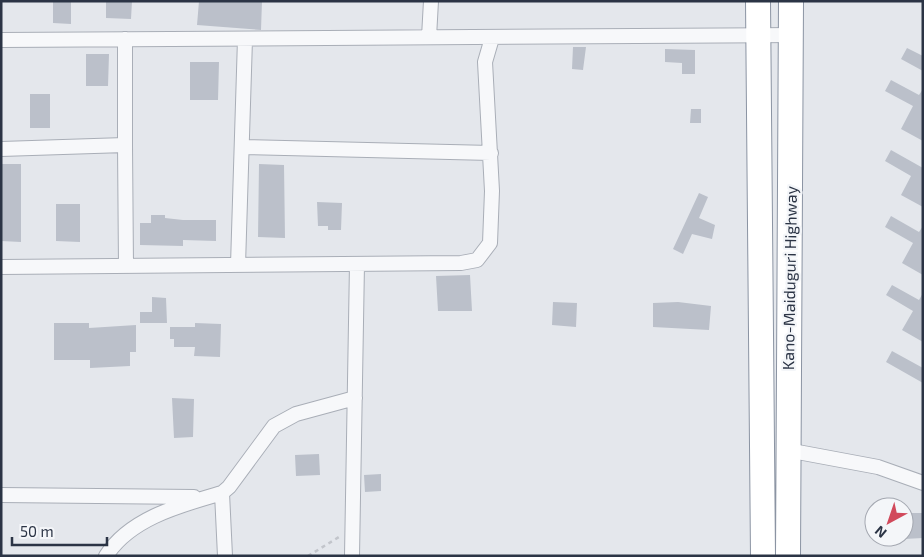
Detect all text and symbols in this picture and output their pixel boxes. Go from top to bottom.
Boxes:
street label: Kano-Maiduguri Highway [778,185,800,370]
north arrow [864,497,914,547]
scale bar [12,514,108,546]
text: 50 m [20,522,54,540]
text: N [871,523,890,542]

